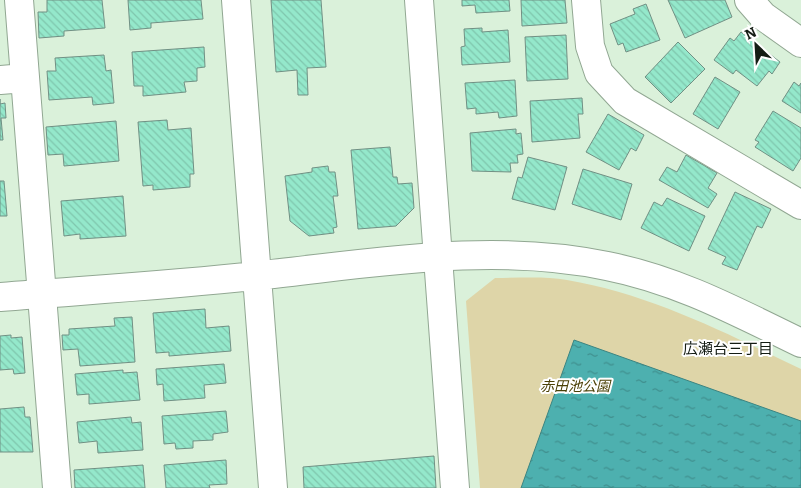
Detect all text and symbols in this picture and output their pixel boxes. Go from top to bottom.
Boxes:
north arrow [731,20,781,70]
text: N [742,24,759,44]
district label: 広瀬台三丁目 [683,340,773,358]
park label: 赤田池公園 [540,378,612,395]

